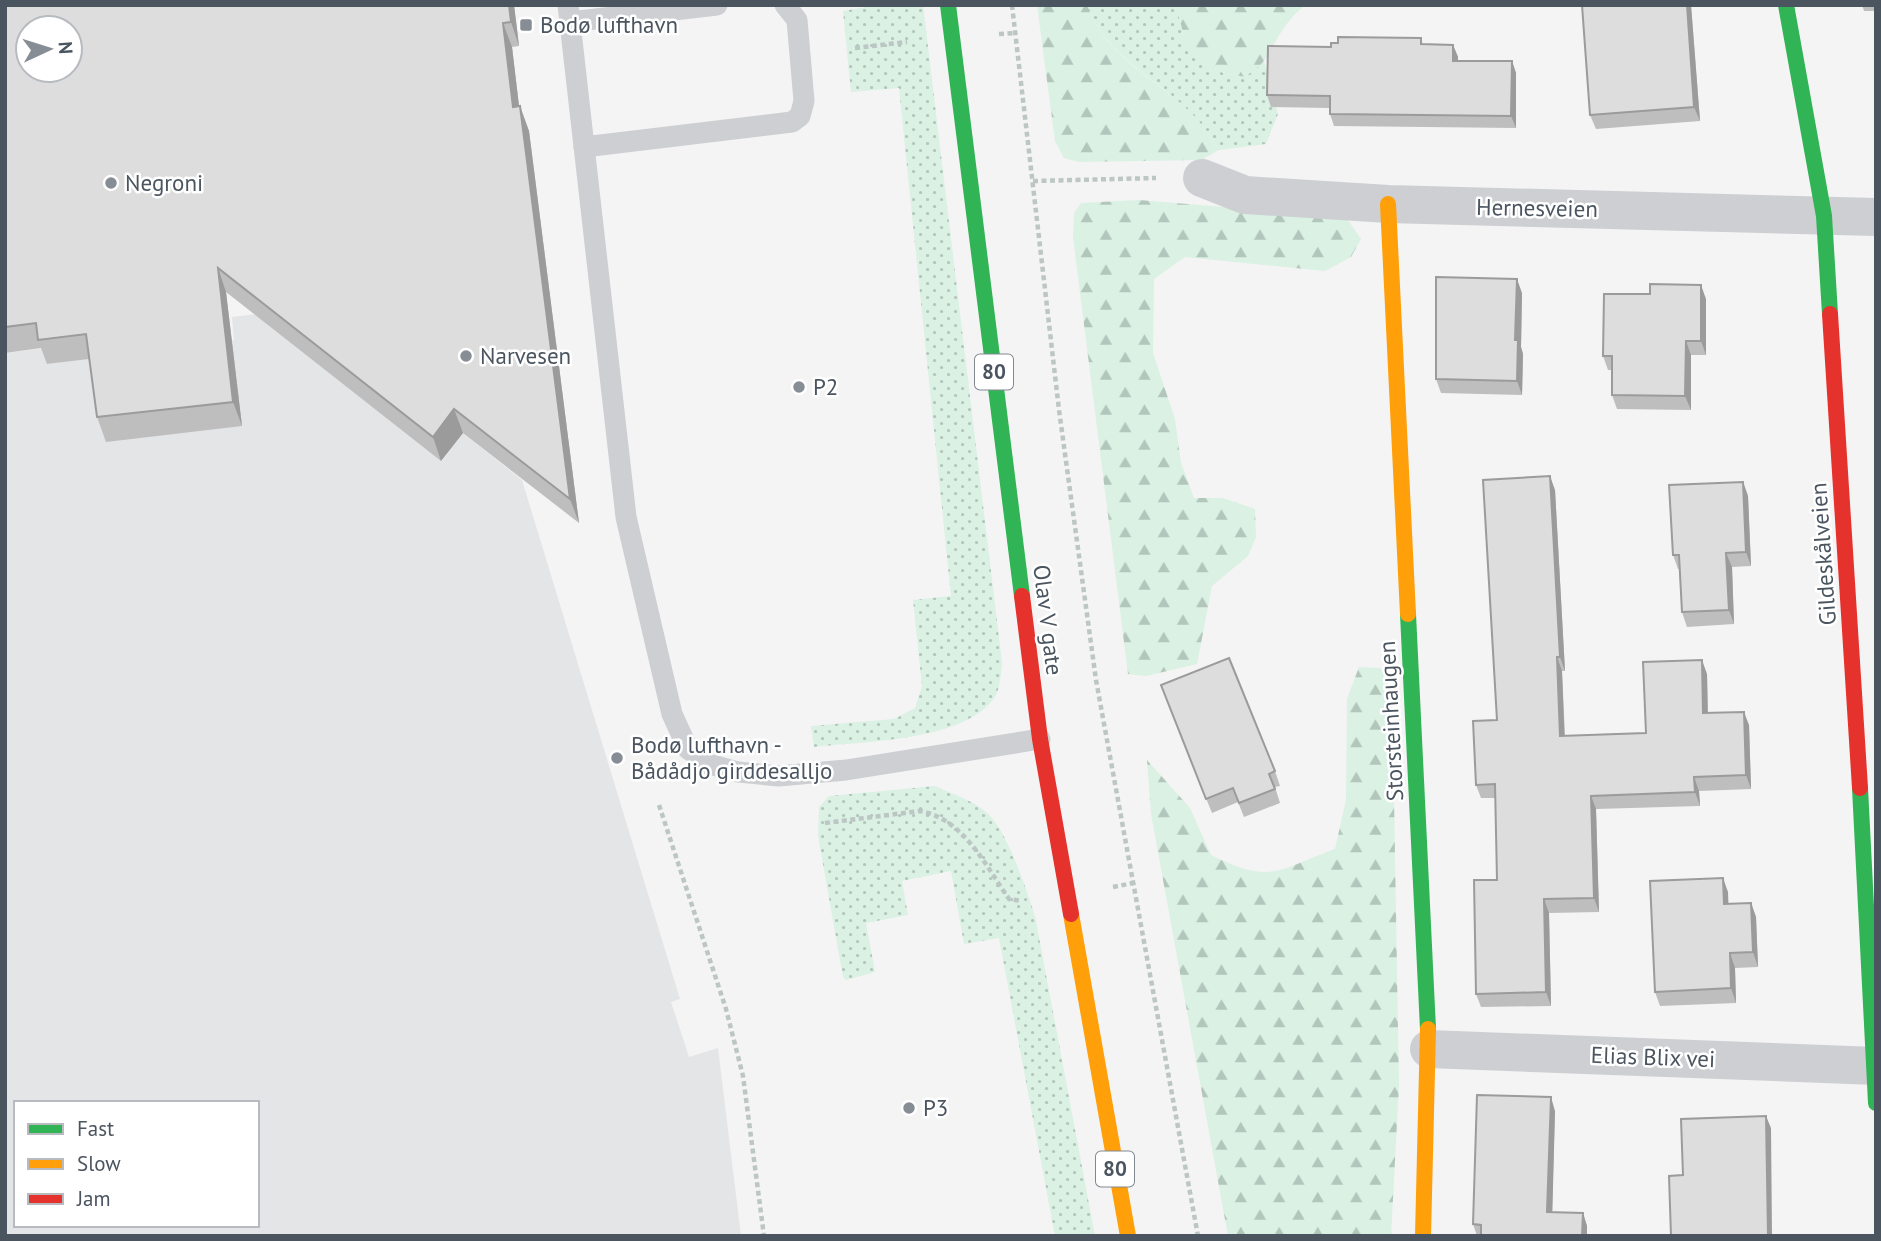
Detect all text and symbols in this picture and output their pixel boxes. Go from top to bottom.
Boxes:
place label: Bodø lufthavn [540,10,678,39]
north arrow [14,14,84,84]
marker: Bodø lufthavn [518,17,534,33]
text: N [54,41,78,55]
place label: Negroni [125,168,203,197]
marker: Negroni [103,175,119,191]
street label: Hernesveien [1476,192,1598,223]
place label: Narvesen [480,341,571,370]
marker: Narvesen [458,348,474,364]
road number: 80 [975,354,1013,390]
place label: P2 [813,372,838,401]
marker: P2 [791,379,807,395]
street label: Gildeskålveien [1803,482,1842,626]
street label: Olav V gate [1027,563,1070,677]
street label: Storsteinhaugen [1372,640,1409,802]
place label: Bodø lufthavn - Bådådjo girddesalljo [631,730,832,785]
marker: Bodø lufthavn - Bådådjo girddesalljo [609,750,625,766]
street label: Elias Blix vei [1590,1040,1716,1073]
place label: P3 [923,1093,948,1122]
marker: P3 [901,1100,917,1116]
legend [14,1101,259,1227]
text: Fast [77,1115,114,1142]
text: Slow [77,1150,121,1177]
road number: 80 [1096,1152,1134,1186]
text: Jam [76,1185,111,1212]

